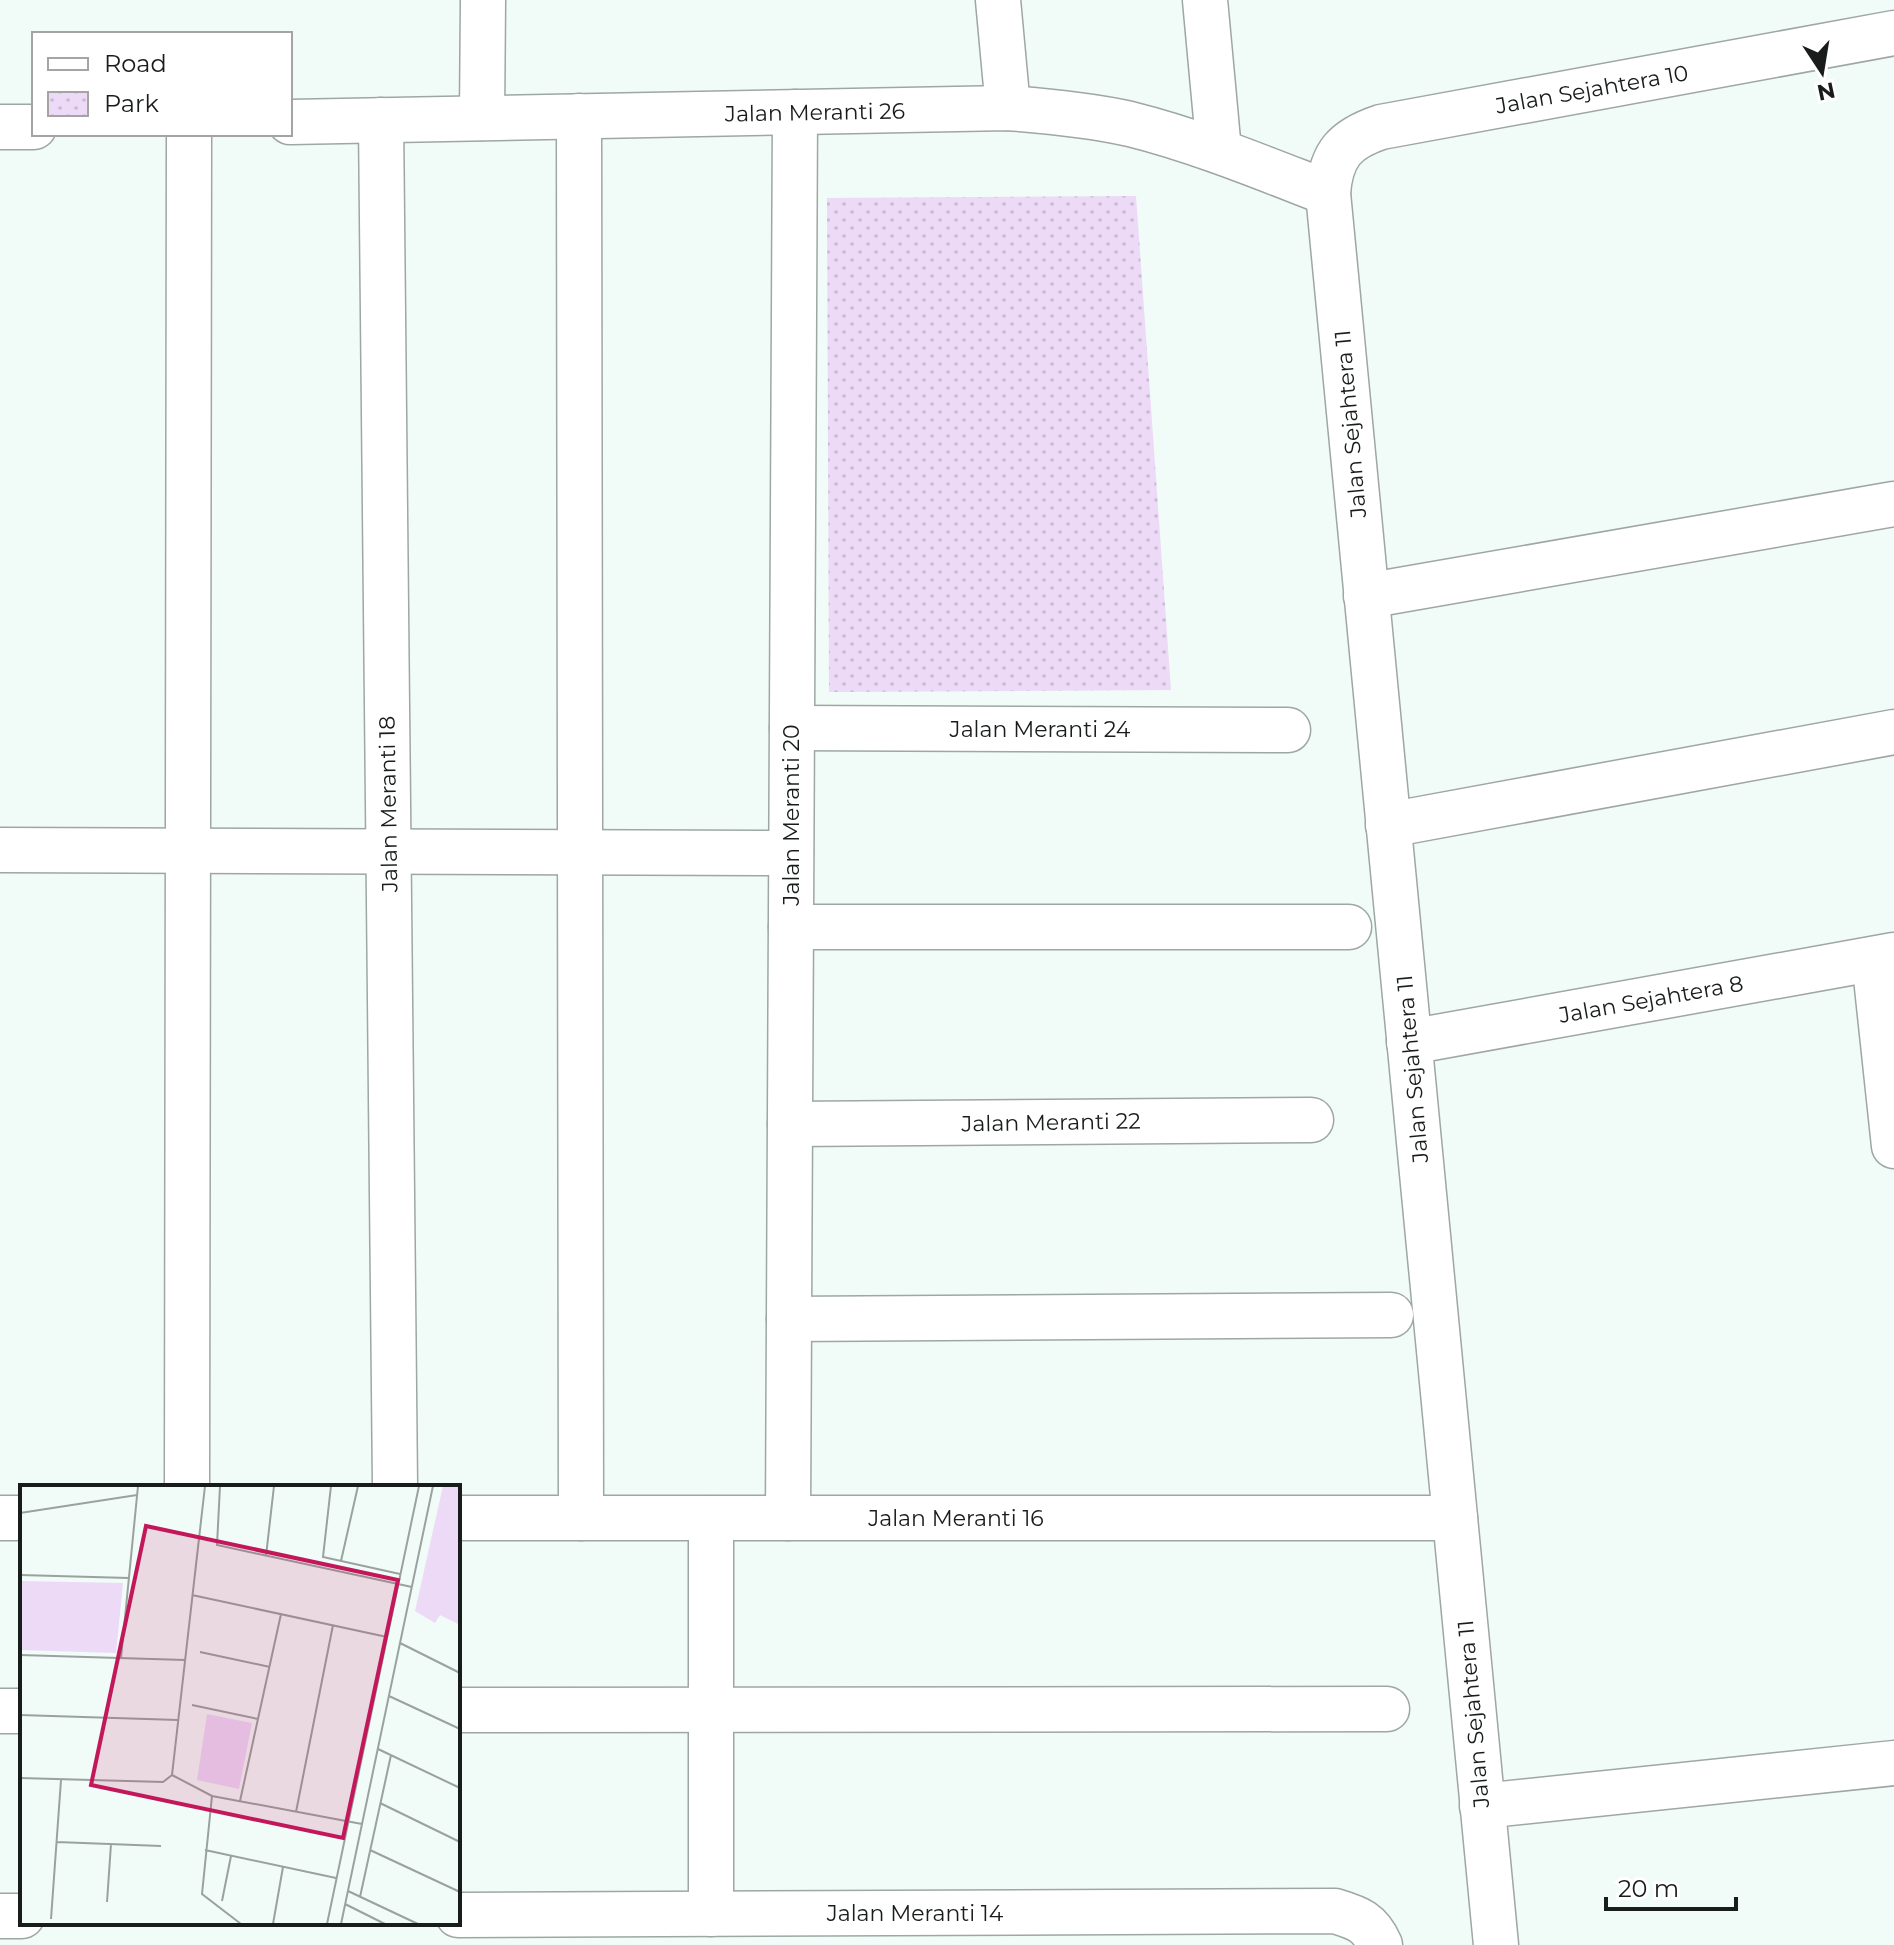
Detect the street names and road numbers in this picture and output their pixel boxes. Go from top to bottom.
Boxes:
street label: Jalan Sejahtera 10 [1493,59,1690,120]
street label: Jalan Meranti 26 [724,97,905,128]
street label: Jalan Sejahtera 11 [1329,329,1372,520]
street label: Jalan Meranti 18 [373,716,404,893]
street label: Jalan Meranti 24 [949,716,1131,743]
street label: Jalan Meranti 20 [778,724,805,907]
street label: Jalan Sejahtera 8 [1556,970,1745,1029]
street label: Jalan Sejahtera 11 [1391,974,1434,1165]
street label: Jalan Meranti 22 [960,1107,1141,1138]
street label: Jalan Meranti 16 [867,1505,1044,1532]
street label: Jalan Sejahtera 11 [1452,1619,1495,1810]
street label: Jalan Meranti 14 [826,1900,1004,1927]

